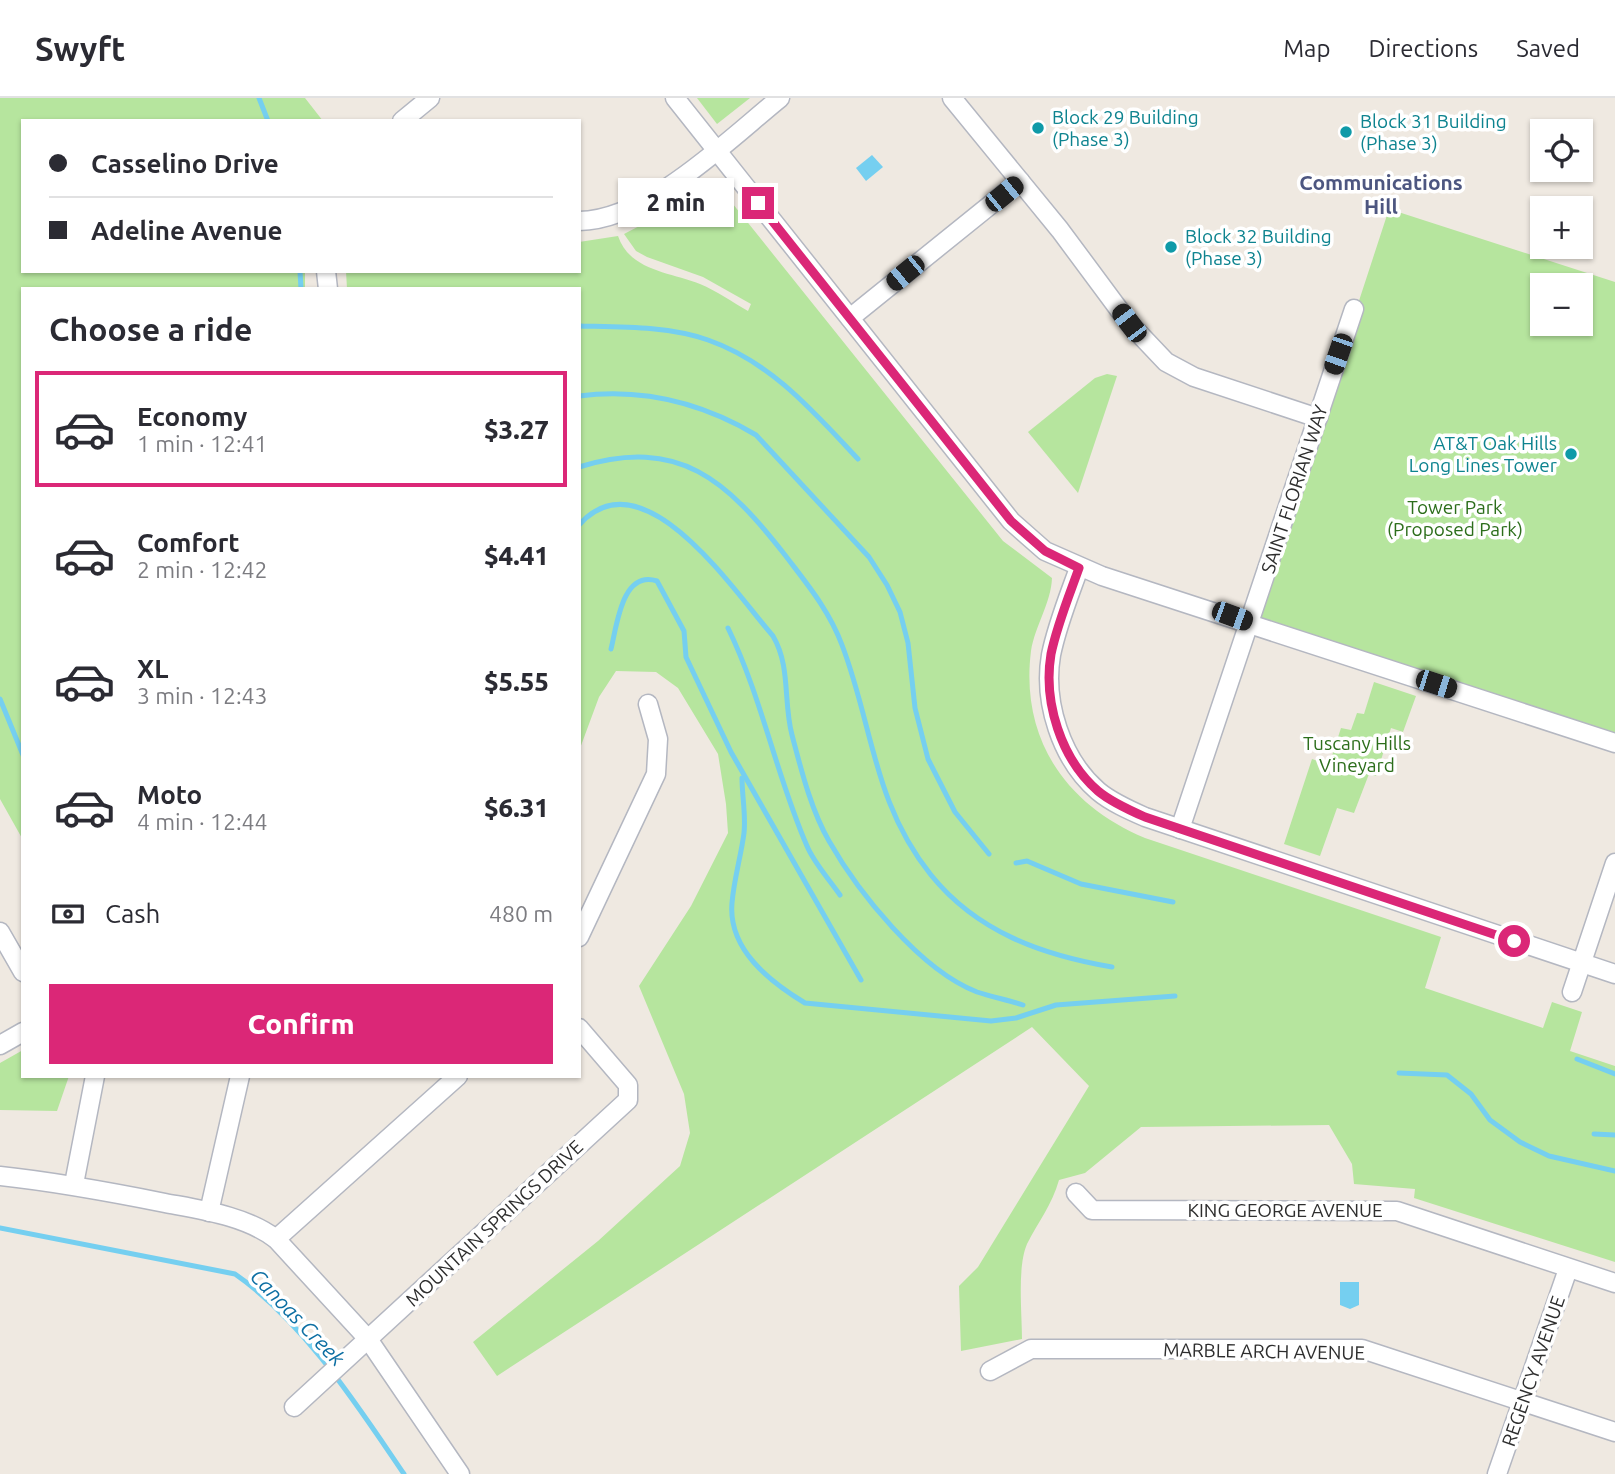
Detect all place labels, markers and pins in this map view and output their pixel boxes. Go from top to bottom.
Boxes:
place label: Block 29 Building (Phase 3) [1052,106,1199,150]
place label: Block 31 Building (Phase 3) [1360,110,1507,154]
marker: Block 29 Building (Phase 3) [1030,120,1046,136]
marker: Block 31 Building (Phase 3) [1338,124,1354,140]
place label: Block 32 Building (Phase 3) [1185,225,1332,269]
marker: Block 32 Building (Phase 3) [1163,239,1179,255]
place label: AT&T Oak Hills Long Lines Tower [1409,432,1557,476]
marker: AT&T Oak Hills Long Lines Tower [1563,446,1579,462]

